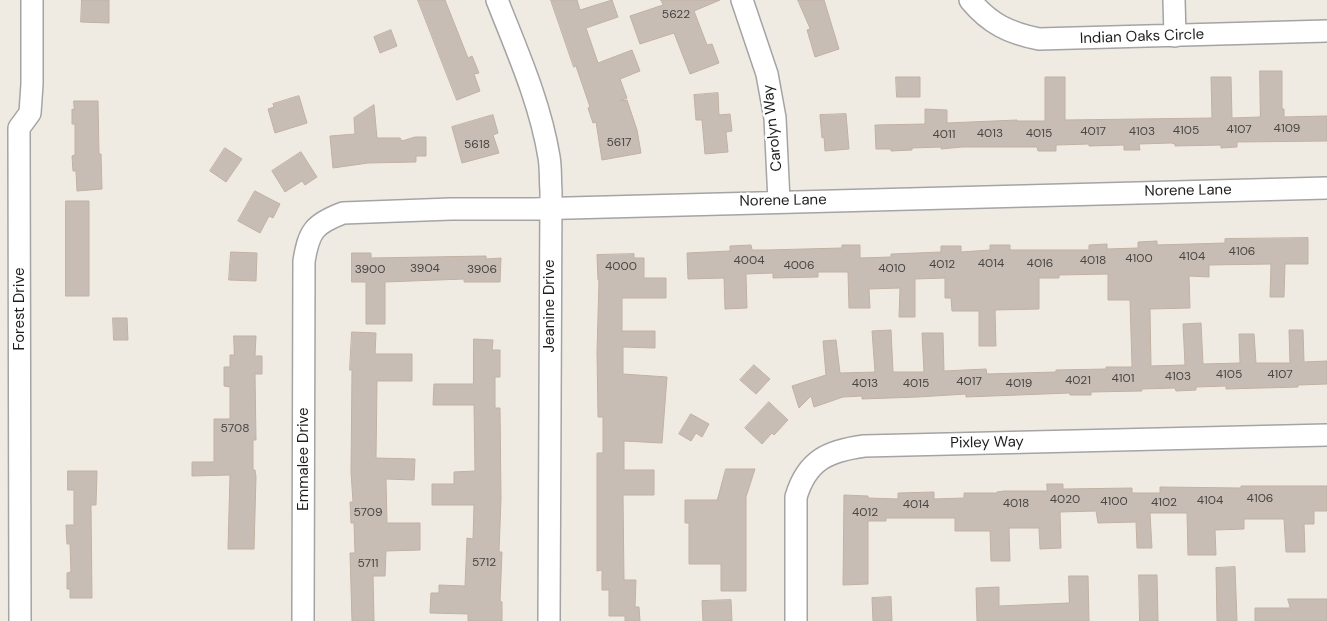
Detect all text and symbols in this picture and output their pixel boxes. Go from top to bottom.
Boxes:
house number: 5622 [662,8,690,22]
street label: Indian Oaks Circle [1080,26,1204,48]
street label: Carolyn Way [759,84,787,172]
house number: 4109 [1274,122,1300,136]
house number: 4107 [1226,123,1252,137]
house number: 4105 [1173,124,1199,138]
house number: 4017 [1080,125,1106,139]
house number: 4103 [1129,125,1155,139]
house number: 4013 [977,127,1003,141]
house number: 4015 [1026,127,1052,141]
house number: 4011 [933,128,955,142]
house number: 5617 [606,136,632,150]
house number: 5618 [464,138,490,152]
street label: Norene Lane [1144,181,1232,201]
street label: Norene Lane [739,191,827,211]
house number: 4106 [1229,245,1255,259]
house number: 4104 [1179,250,1205,264]
house number: 4100 [1125,252,1153,266]
house number: 4004 [734,254,764,268]
house number: 4018 [1080,254,1106,268]
house number: 4014 [978,257,1004,271]
house number: 4016 [1027,257,1053,271]
house number: 4012 [929,258,955,272]
street label: Jeanine Drive [541,259,559,353]
house number: 4006 [783,259,815,273]
house number: 4000 [605,260,637,274]
house number: 3904 [410,262,440,276]
house number: 4010 [878,262,906,276]
house number: 3900 [355,263,385,277]
house number: 3906 [467,263,497,277]
street label: Forest Drive [11,268,29,350]
house number: 4105 [1216,368,1242,382]
house number: 4107 [1267,368,1293,382]
house number: 4103 [1165,370,1191,384]
house number: 4101 [1112,372,1134,386]
house number: 4021 [1065,374,1091,388]
house number: 4017 [956,375,982,389]
house number: 4013 [852,377,878,391]
house number: 4015 [903,377,929,391]
house number: 4019 [1006,377,1032,391]
street label: Emmalee Drive [295,407,313,511]
house number: 5708 [221,422,249,436]
street label: Pixley Way [950,433,1024,453]
house number: 4106 [1247,492,1273,506]
house number: 4020 [1050,493,1080,507]
house number: 4104 [1197,494,1223,508]
house number: 4100 [1100,495,1128,509]
house number: 4102 [1151,496,1177,510]
house number: 4018 [1003,497,1029,511]
house number: 4014 [903,498,929,512]
house number: 5709 [353,506,383,520]
house number: 4012 [852,506,878,520]
house number: 5712 [472,556,496,570]
house number: 5711 [357,557,379,571]

